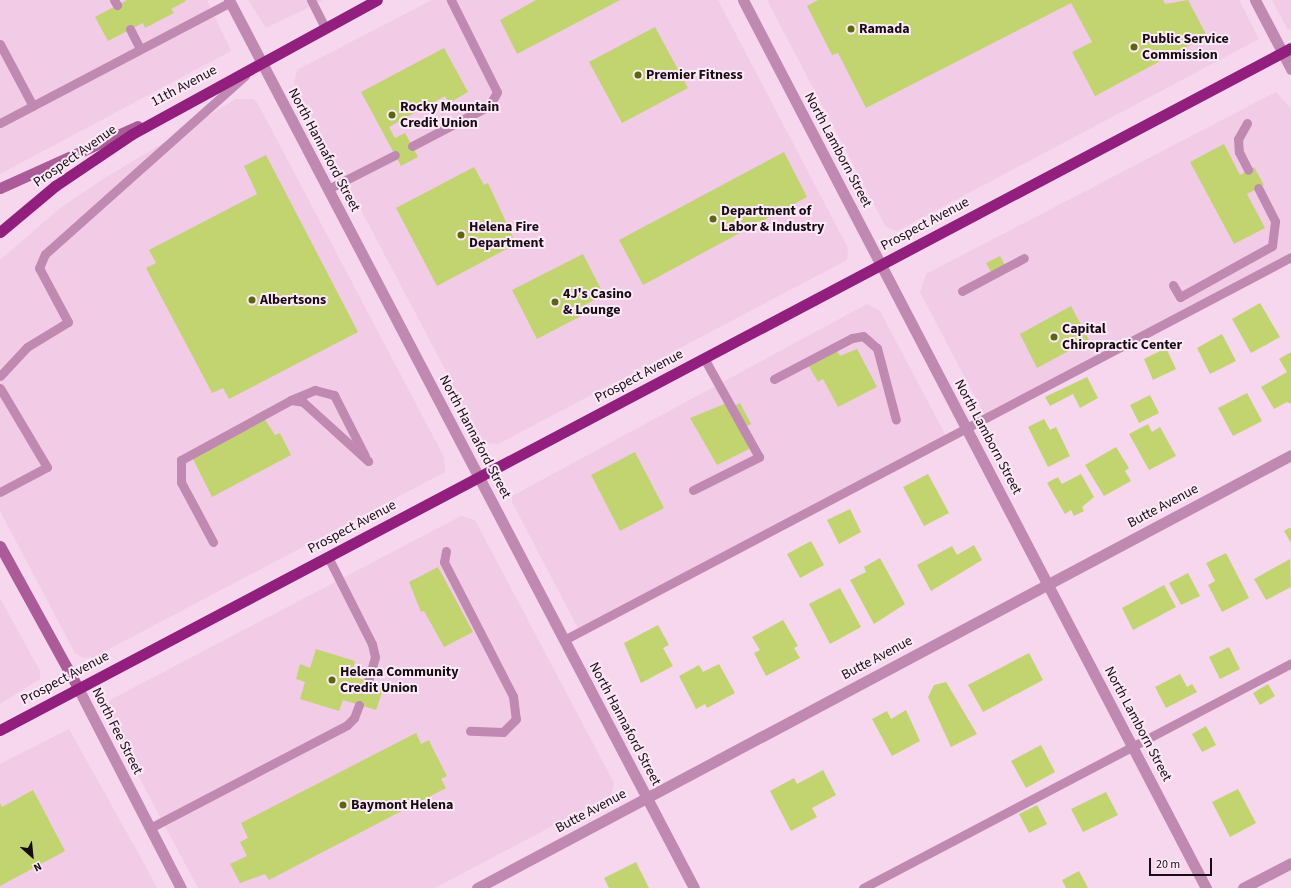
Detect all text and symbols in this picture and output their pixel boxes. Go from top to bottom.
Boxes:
place label: Ramada [859,21,910,37]
marker: Ramada [846,24,856,34]
place label: Public Service Commission [1142,31,1229,64]
marker: Public Service Commission [1129,42,1139,52]
street label: 11th Avenue [148,62,220,110]
place label: Premier Fitness [646,67,743,83]
marker: Premier Fitness [633,70,643,80]
street label: North Hannaford Street [284,86,364,214]
street label: North Lamborn Street [801,90,875,210]
place label: Rocky Mountain Credit Union [400,99,499,132]
marker: Rocky Mountain Credit Union [387,110,397,120]
street label: Prospect Avenue [30,121,120,191]
street label: Prospect Avenue [878,194,972,254]
place label: Department of Labor & Industry [721,203,824,236]
marker: Department of Labor & Industry [708,214,718,224]
place label: Helena Fire Department [469,219,544,252]
marker: Helena Fire Department [456,230,466,240]
place label: 4J's Casino & Lounge [563,286,632,318]
place label: Albertsons [260,292,326,308]
marker: Albertsons [247,295,257,305]
marker: 4J's Casino & Lounge [550,297,560,307]
place label: Capital Chiropractic Center [1062,321,1182,354]
marker: Capital Chiropractic Center [1049,332,1059,342]
street label: Prospect Avenue [592,346,686,406]
street label: North Hannaford Street [435,373,515,501]
street label: North Lamborn Street [951,377,1025,497]
street label: Butte Avenue [1125,480,1201,532]
street label: Prospect Avenue [305,497,399,557]
street label: Butte Avenue [839,632,915,684]
street label: Prospect Avenue [18,648,112,708]
street label: North Hannaford Street [585,660,665,788]
place label: Helena Community Credit Union [340,664,459,696]
street label: North Lamborn Street [1101,664,1175,784]
marker: Helena Community Credit Union [327,675,337,685]
street label: North Fee Street [88,685,146,777]
street label: Butte Avenue [553,785,629,837]
place label: Baymont Helena [351,797,453,813]
marker: Baymont Helena [338,800,348,810]
north arrow [12,836,52,876]
scale bar [1151,850,1214,876]
text: 20 m [1156,856,1180,873]
text: N [31,859,44,875]

